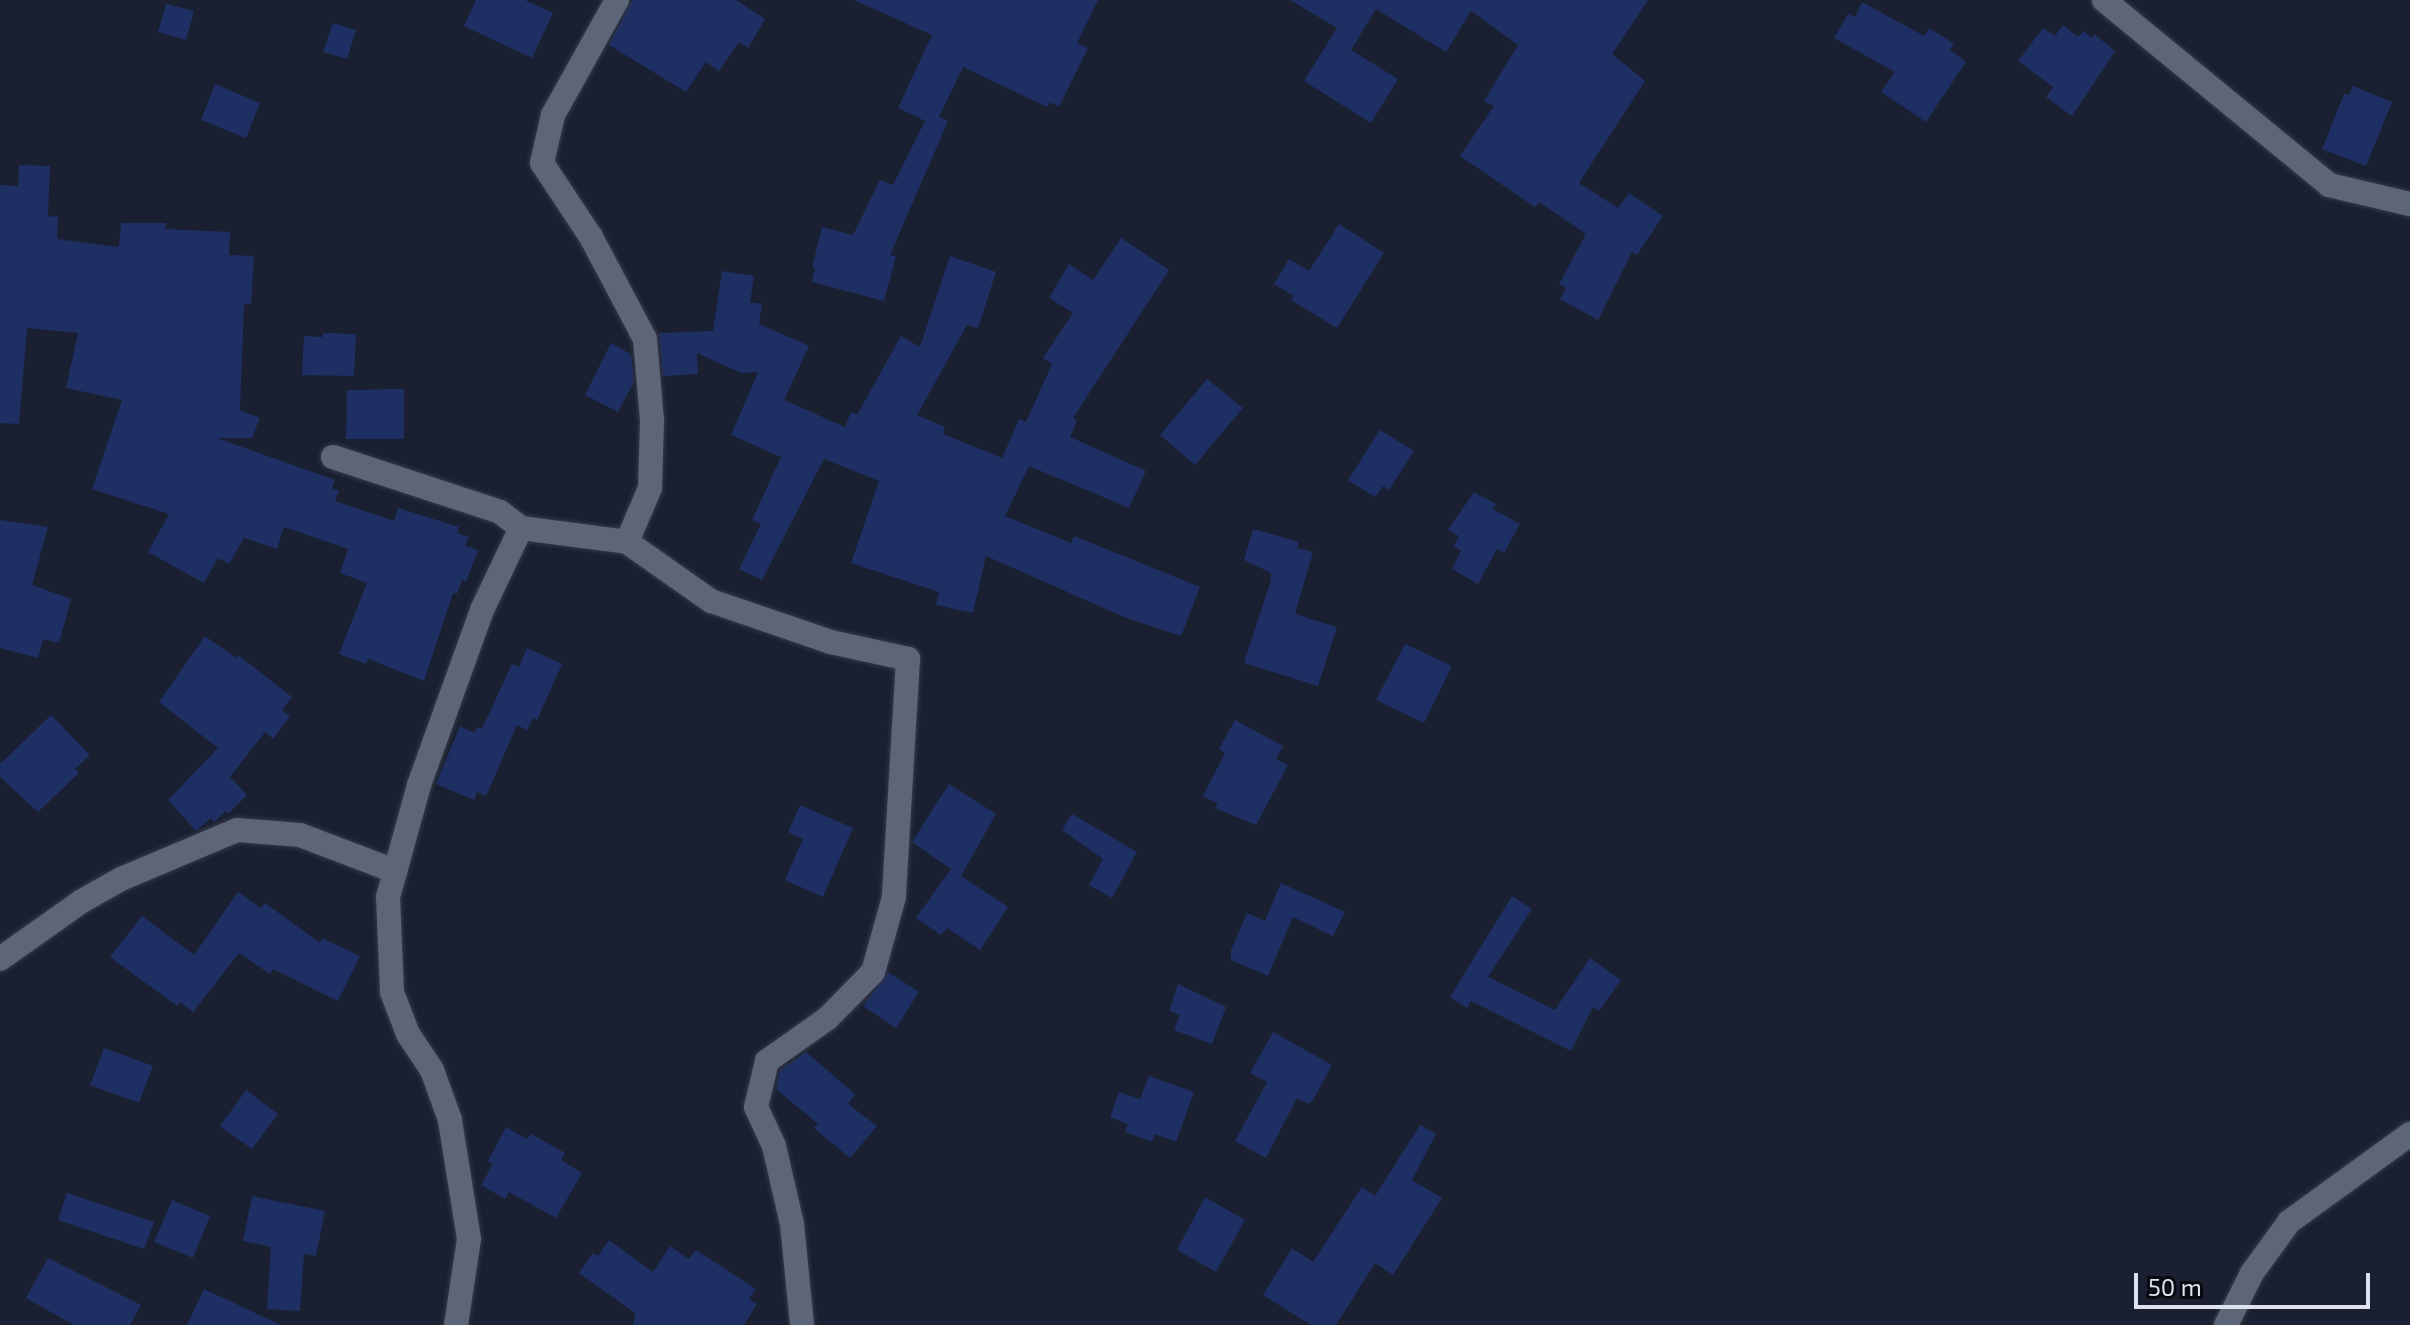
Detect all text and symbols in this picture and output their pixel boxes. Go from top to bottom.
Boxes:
scale bar [2138,1257,2374,1307]
text: 50 m [2148,1272,2202,1301]

